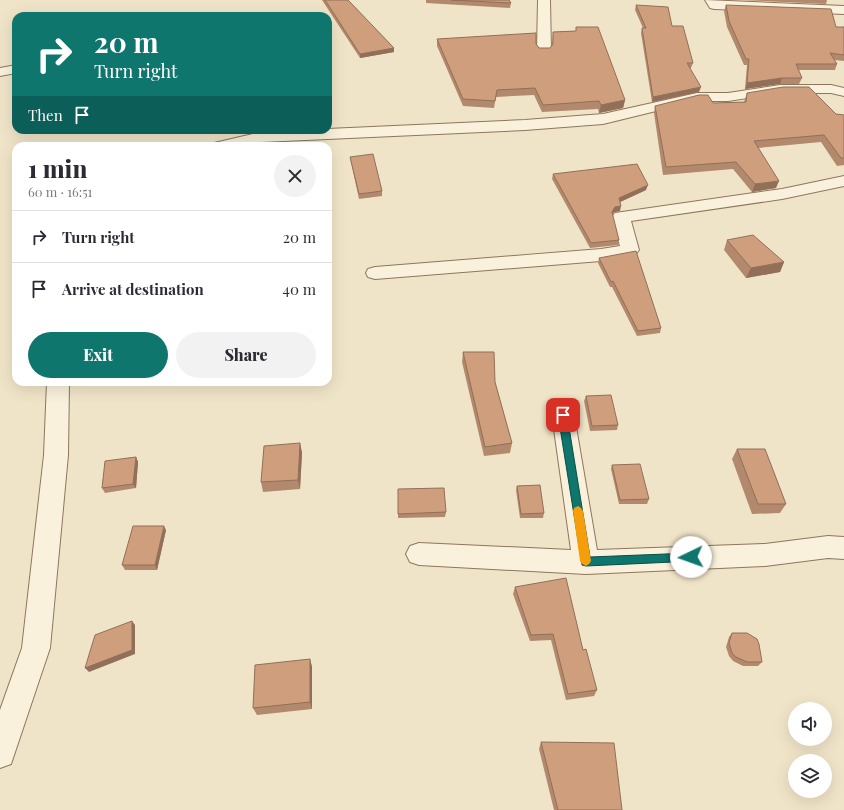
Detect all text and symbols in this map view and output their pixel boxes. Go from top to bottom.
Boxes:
text: 20 m [94,23,159,60]
icon: right [28,28,80,80]
text: Turn right [94,59,177,83]
icon: arrive [71,104,93,126]
text: Then [28,105,63,125]
text: 1 min [28,152,87,184]
button: close [274,155,316,197]
text: 60 m · 16:51 [28,183,92,200]
icon: right [28,226,50,248]
text: Turn right [62,227,135,247]
text: 20 m [283,227,316,247]
icon: arrive [28,278,50,300]
text: Arrive at destination [62,279,204,299]
text: 40 m [283,279,316,299]
button: Exit [28,332,168,378]
button: Share [176,332,316,378]
pin [546,398,580,432]
icon: arrive [552,404,574,426]
position arrow [670,536,712,578]
map controls [788,702,832,798]
button: sound [788,702,832,746]
button: layers [788,754,832,798]

